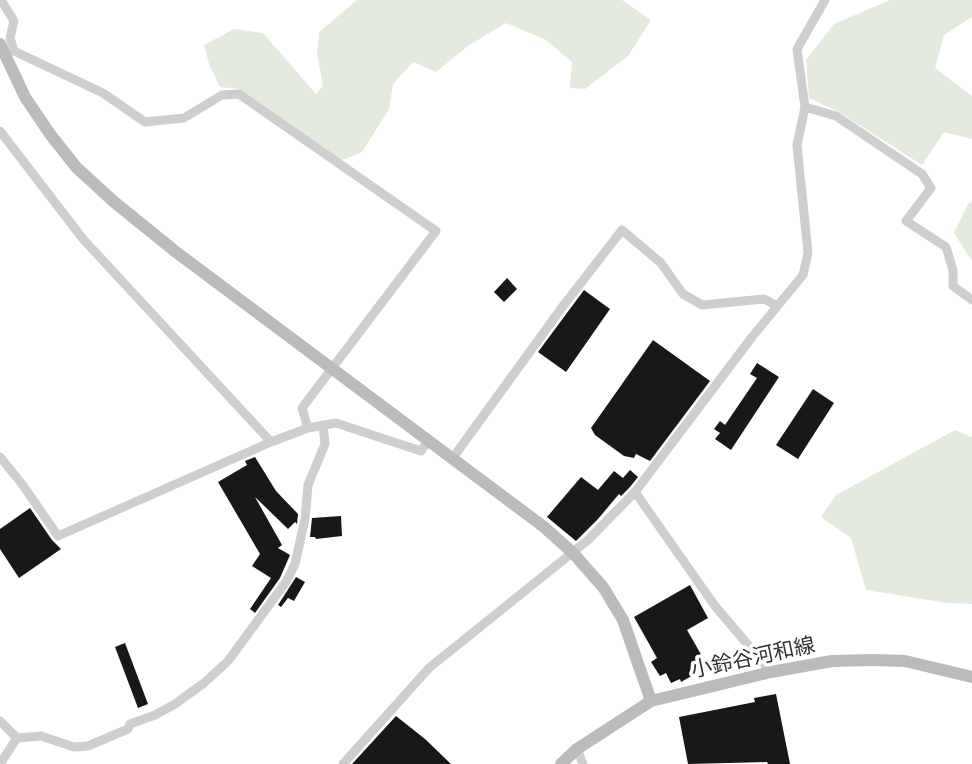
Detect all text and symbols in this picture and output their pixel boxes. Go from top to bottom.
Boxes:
street label: 小鈴谷河和線 [689,633,817,683]

